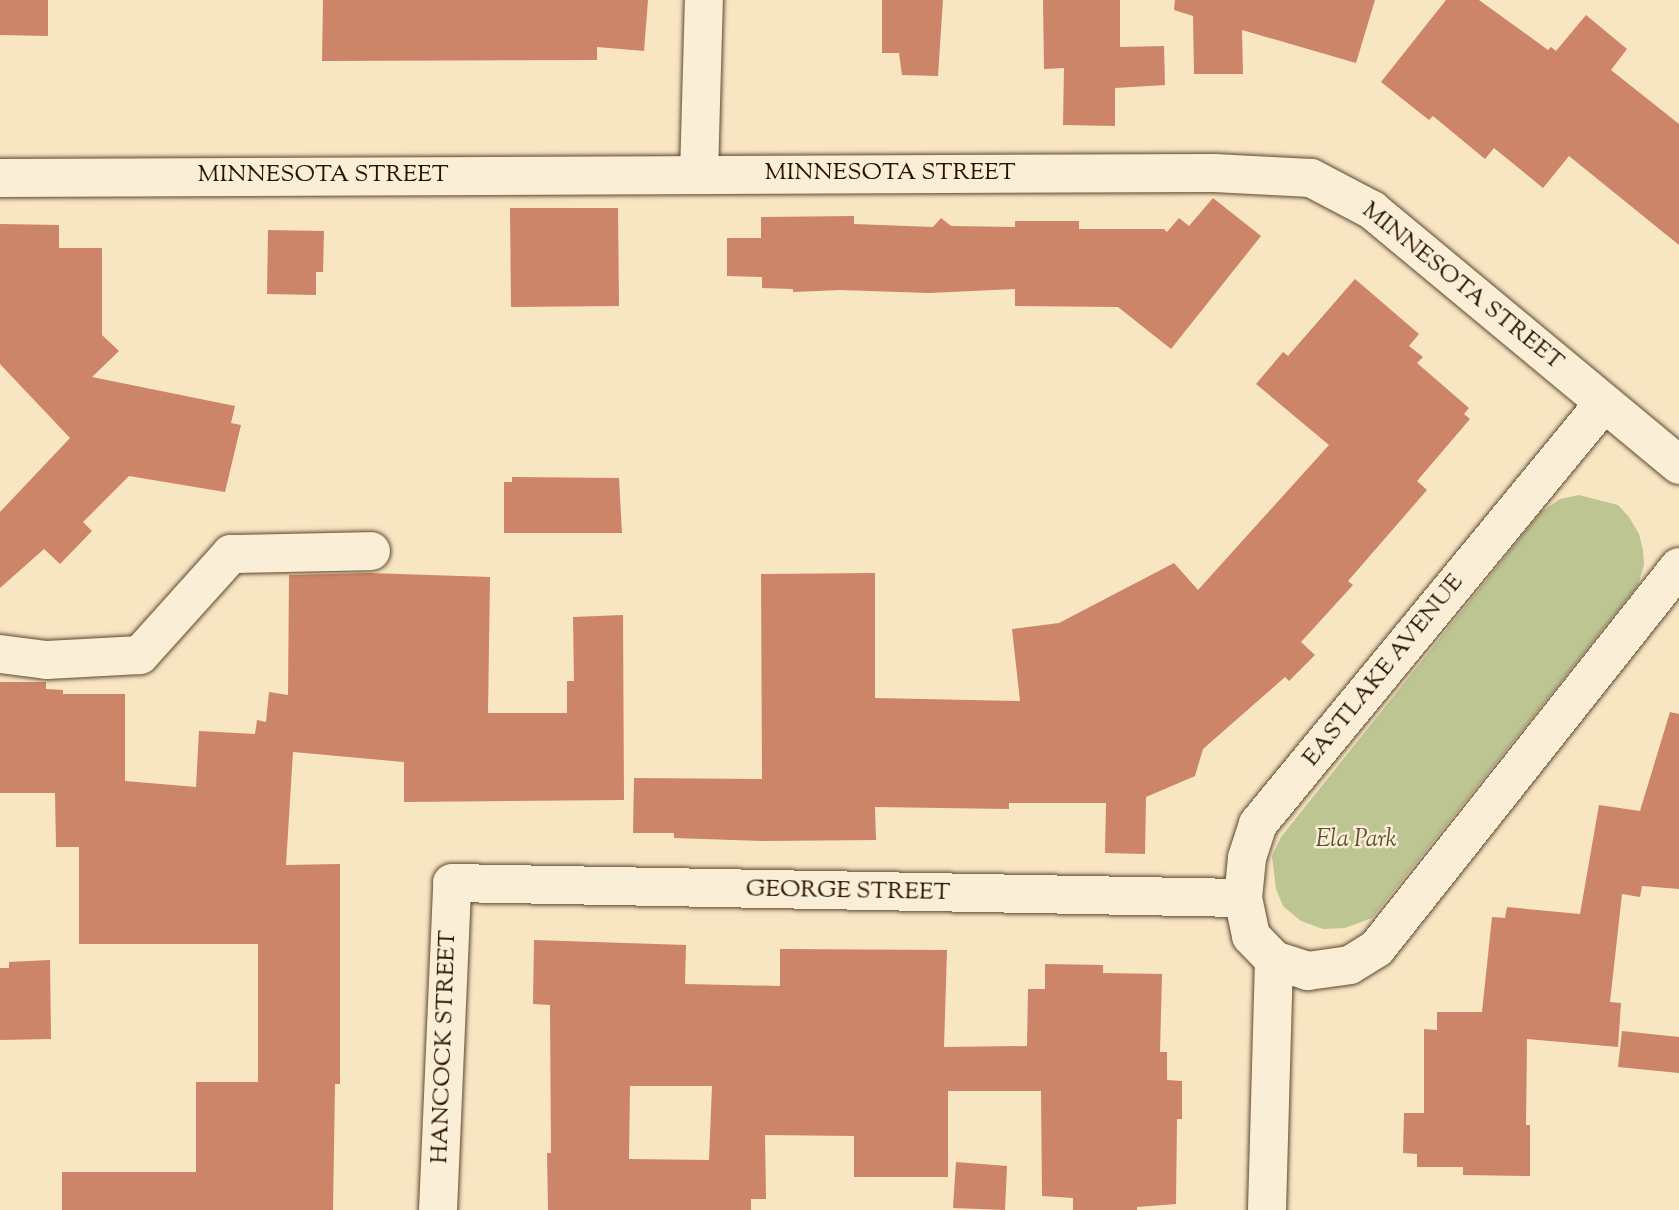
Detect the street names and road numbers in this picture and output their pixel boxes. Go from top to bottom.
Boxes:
street label: MINNESOTA STREET [764,160,1016,188]
street label: MINNESOTA STREET [197,162,449,190]
street label: MINNESOTA STREET [1355,197,1569,377]
street label: EASTLAKE AVENUE [1298,569,1470,773]
street label: GEORGE STREET [745,876,951,908]
street label: HANCOCK STREET [427,930,463,1164]

